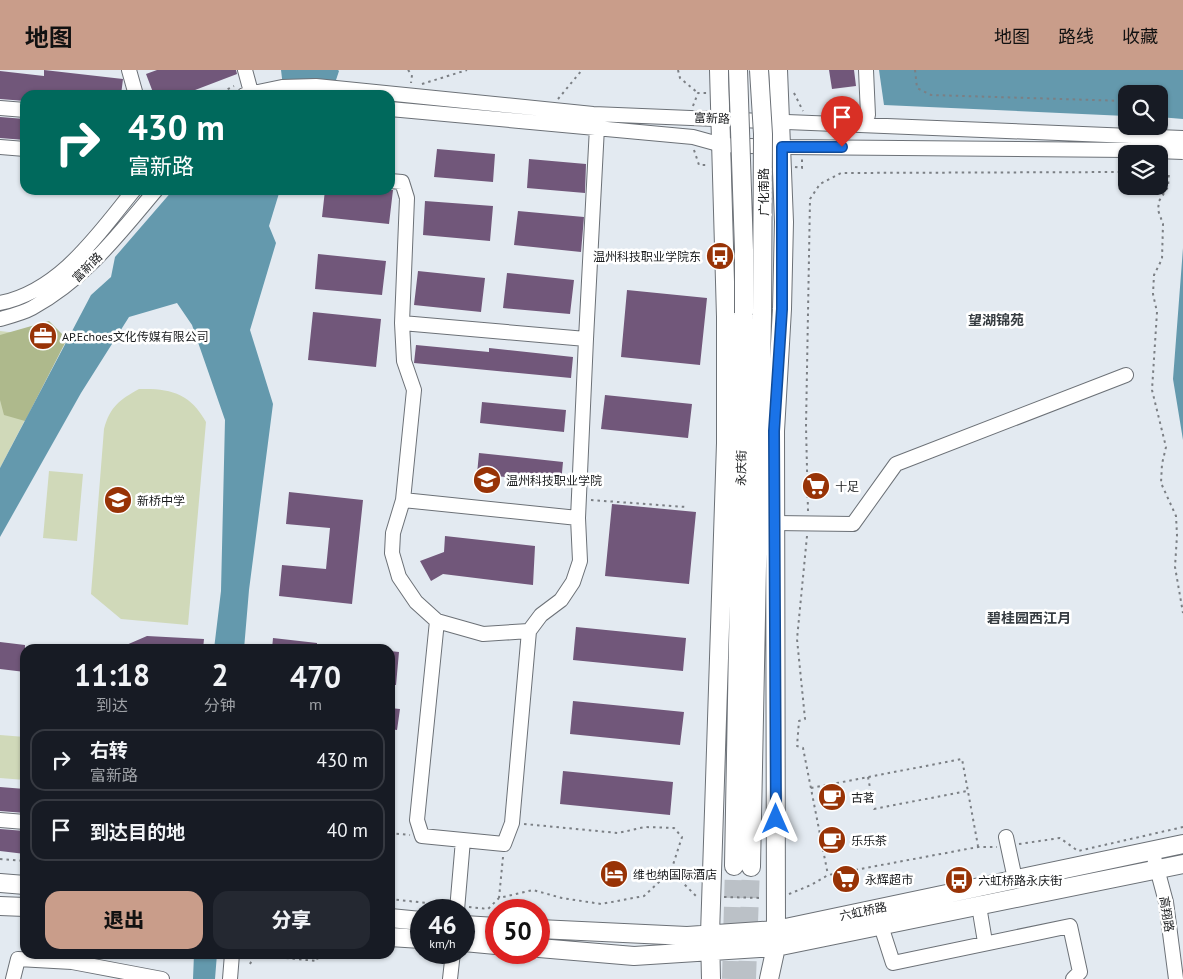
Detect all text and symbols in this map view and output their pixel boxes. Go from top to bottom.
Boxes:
text: 地图 [25,22,73,53]
text: 地图 [994,25,1030,48]
text: 路线 [1058,25,1094,48]
text: 收藏 [1122,25,1158,48]
map controls [1118,85,1168,195]
button: search [1118,85,1168,135]
pin [821,96,863,147]
icon: arrive [828,103,856,131]
text: 430 m [128,104,225,150]
icon: right [45,110,110,175]
street label: 富新路 [694,110,730,126]
button: layers [1118,145,1168,195]
text: 富新路 [128,152,194,180]
street label: 广化南路 [756,168,771,216]
bus stop icon: 温州科技职业学院东 [705,241,735,271]
street label: 富新路 [69,249,105,285]
place label: 温州科技职业学院东 [593,249,701,264]
district label: 望湖锦苑 [968,311,1024,329]
office icon: AP.Echoes文化传媒有限公司 [28,321,58,351]
place label: AP.Echoes文化传媒有限公司 [62,329,209,344]
street label: 永庆街 [733,450,749,486]
school or university icon: 温州科技职业学院 [472,465,502,495]
supermarket icon: 十足 [801,471,831,501]
place label: 温州科技职业学院 [506,473,602,488]
place label: 十足 [835,479,859,494]
school or university icon: 新桥中学 [103,485,133,515]
place label: 新桥中学 [137,493,185,508]
district label: 碧桂园西江月 [987,609,1071,627]
text: 11:18 [74,655,150,694]
text: 2 [212,655,229,694]
text: 470 [290,657,341,696]
text: m [309,694,322,714]
text: 到达 [96,695,128,715]
text: 分钟 [204,695,236,715]
text: 右转 [90,738,128,762]
icon: right [47,746,75,774]
text: 430 m [316,748,368,772]
text: 富新路 [90,765,138,785]
cafe icon: 古茗 [817,782,847,812]
place label: 古茗 [851,790,875,805]
position arrow [749,792,801,844]
icon: arrive [47,816,75,844]
text: 40 m [327,818,368,842]
text: 到达目的地 [90,820,185,844]
cafe icon: 乐乐茶 [817,825,847,855]
place label: 乐乐茶 [851,833,887,848]
hotel icon: 维也纳国际酒店 [599,859,629,889]
supermarket icon: 永辉超市 [831,864,861,894]
bus stop icon: 六虹桥路永庆街 [944,865,974,895]
place label: 维也纳国际酒店 [633,867,717,882]
place label: 永辉超市 [865,872,913,887]
place label: 六虹桥路永庆街 [978,873,1062,888]
button: 退出 [45,891,203,949]
button: 分享 [213,891,370,949]
street label: 高翔路 [1157,895,1177,933]
speed limit sign: 50 [485,899,550,964]
street label: 六虹桥路 [838,899,888,923]
text: 46 [428,909,457,941]
text: km/h [429,936,456,951]

